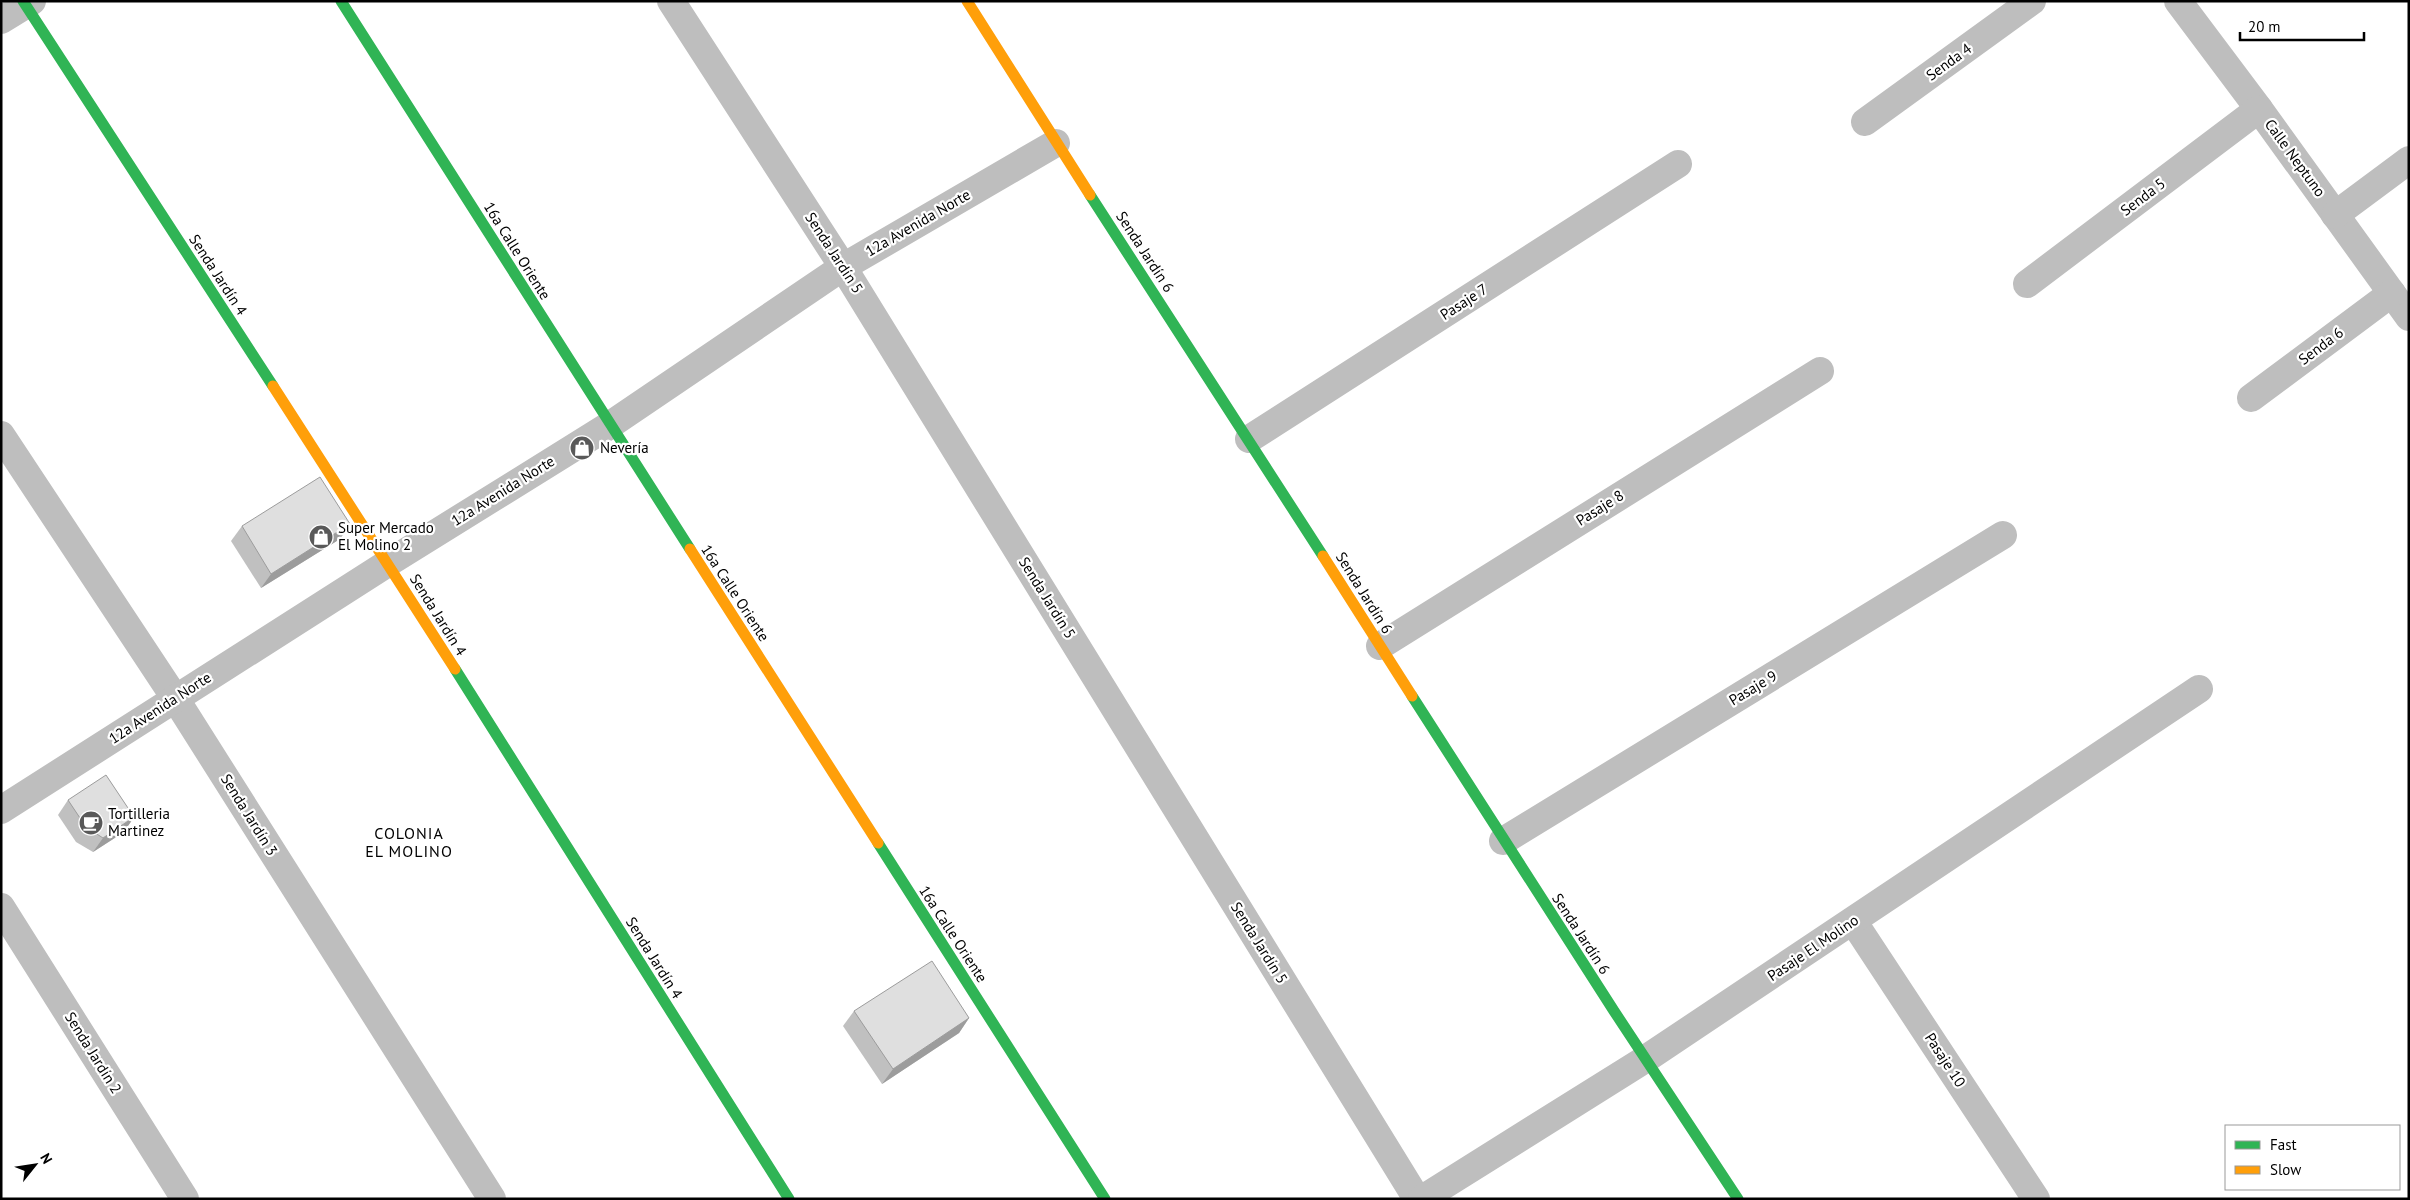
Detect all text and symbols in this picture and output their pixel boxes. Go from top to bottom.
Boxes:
scale bar [2240,10,2364,42]
text: 20 m [2248,17,2281,36]
street label: Senda 4 [1922,39,1975,84]
street label: Calle Neptuno [2261,115,2330,200]
street label: Senda 5 [2116,174,2169,220]
street label: 12a Avenida Norte [862,185,974,260]
street label: 16a Calle Oriente [480,198,555,303]
street label: Senda Jardín 6 [1112,208,1179,296]
street label: Senda Jardín 5 [801,209,868,297]
street label: Senda Jardín 4 [185,231,252,319]
street label: Pasaje 7 [1436,279,1491,324]
street label: Senda 6 [2294,323,2347,369]
shop icon: Nevería [569,435,595,461]
place label: Nevería [600,438,649,457]
street label: 12a Avenida Norte [448,451,558,530]
street label: Pasaje 8 [1572,486,1627,530]
place label: Super Mercado El Molino 2 [338,518,434,554]
shop icon: Super Mercado El Molino 2 [308,524,334,550]
street label: 16a Calle Oriente [697,541,774,645]
street label: Senda Jardín 6 [1332,548,1397,637]
street label: Senda Jardín 5 [1015,553,1080,642]
street label: Senda Jardín 4 [406,570,471,659]
street label: Pasaje 9 [1725,666,1780,709]
street label: 12a Avenida Norte [105,667,214,748]
street label: Senda Jardín 3 [217,770,282,859]
place label: Tortilleria Martinez [108,804,170,840]
cafe icon: Tortilleria Martinez [78,810,104,836]
district label: COLONIA EL MOLINO [365,823,453,861]
street label: 16a Calle Oriente [915,882,992,986]
street label: Senda Jardín 6 [1548,890,1615,978]
street label: Senda Jardín 5 [1227,898,1292,987]
street label: Pasaje El Molino [1764,910,1862,985]
street label: Senda Jardín 4 [622,913,687,1002]
street label: Senda Jardín 2 [61,1008,126,1097]
street label: Pasaje 10 [1921,1029,1970,1091]
legend [2225,1125,2400,1190]
text: Fast [2270,1135,2297,1154]
north arrow [10,1140,60,1190]
text: N [36,1150,56,1167]
text: Slow [2270,1160,2301,1179]

